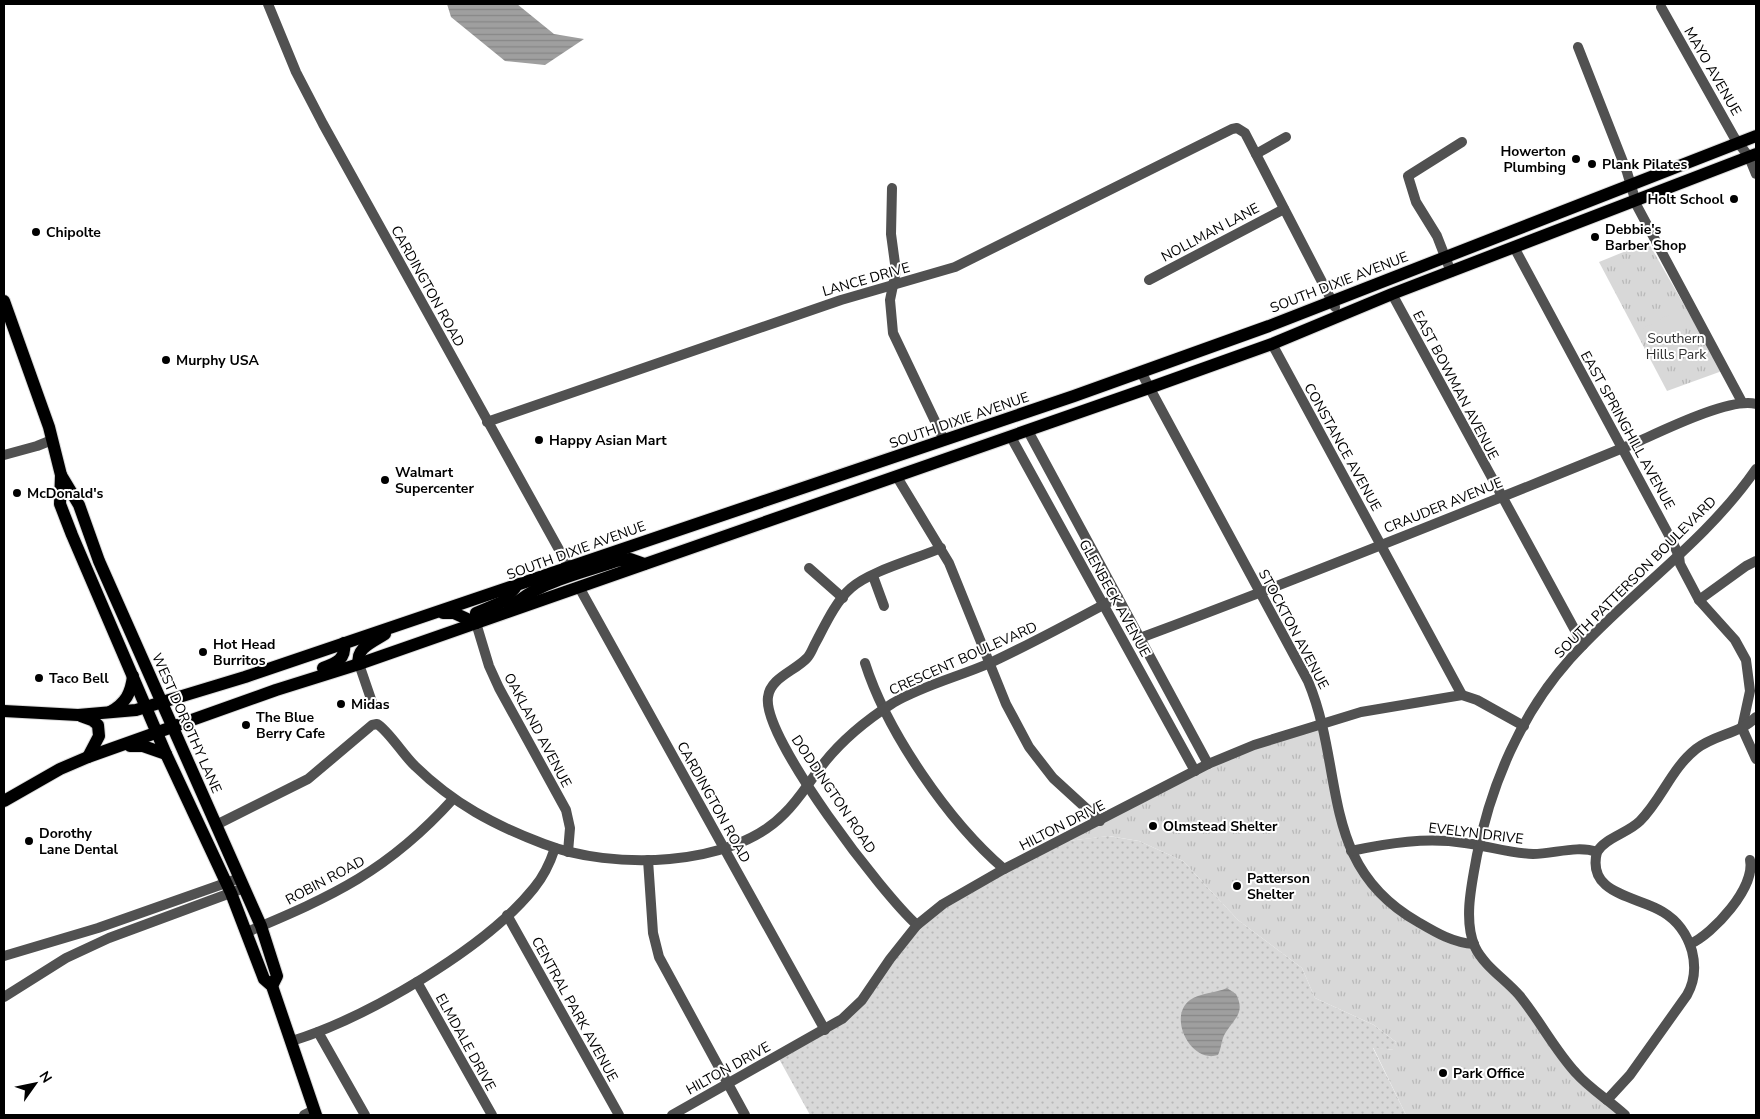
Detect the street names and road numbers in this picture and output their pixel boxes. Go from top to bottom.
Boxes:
street label: MAYO AVENUE [1680,24,1746,119]
street label: NOLLMAN LANE [1158,199,1263,266]
street label: CARDINGTON ROAD [386,222,469,350]
street label: SOUTH DIXIE AVENUE [1267,247,1411,318]
street label: LANCE DRIVE [820,258,912,301]
street label: EAST BOWMAN AVENUE [1408,307,1503,463]
street label: EAST SPRINGHILL AVENUE [1576,348,1679,513]
street label: CONSTANCE AVENUE [1299,380,1386,515]
street label: SOUTH DIXIE AVENUE [887,388,1032,453]
street label: CRAUDER AVENUE [1381,473,1505,538]
street label: SOUTH PATTERSON BOULEVARD [1550,492,1721,663]
street label: SOUTH DIXIE AVENUE [504,516,648,584]
street label: GLENBECK AVENUE [1074,536,1155,660]
street label: STOCKTON AVENUE [1254,566,1333,692]
street label: CRESCENT BOULEVARD [886,617,1040,700]
street label: WEST DOROTHY LANE [147,650,226,796]
street label: OAKLAND AVENUE [499,670,576,791]
street label: DODDINGTON ROAD [787,731,880,857]
street label: CARDINGTON ROAD [672,738,755,866]
street label: HILTON DRIVE [1016,796,1108,855]
street label: EVELYN DRIVE [1427,818,1525,849]
street label: ROBIN ROAD [282,852,368,909]
street label: CENTRAL PARK AVENUE [527,933,622,1085]
street label: ELMDALE DRIVE [431,990,500,1094]
street label: HILTON DRIVE [683,1037,774,1099]

